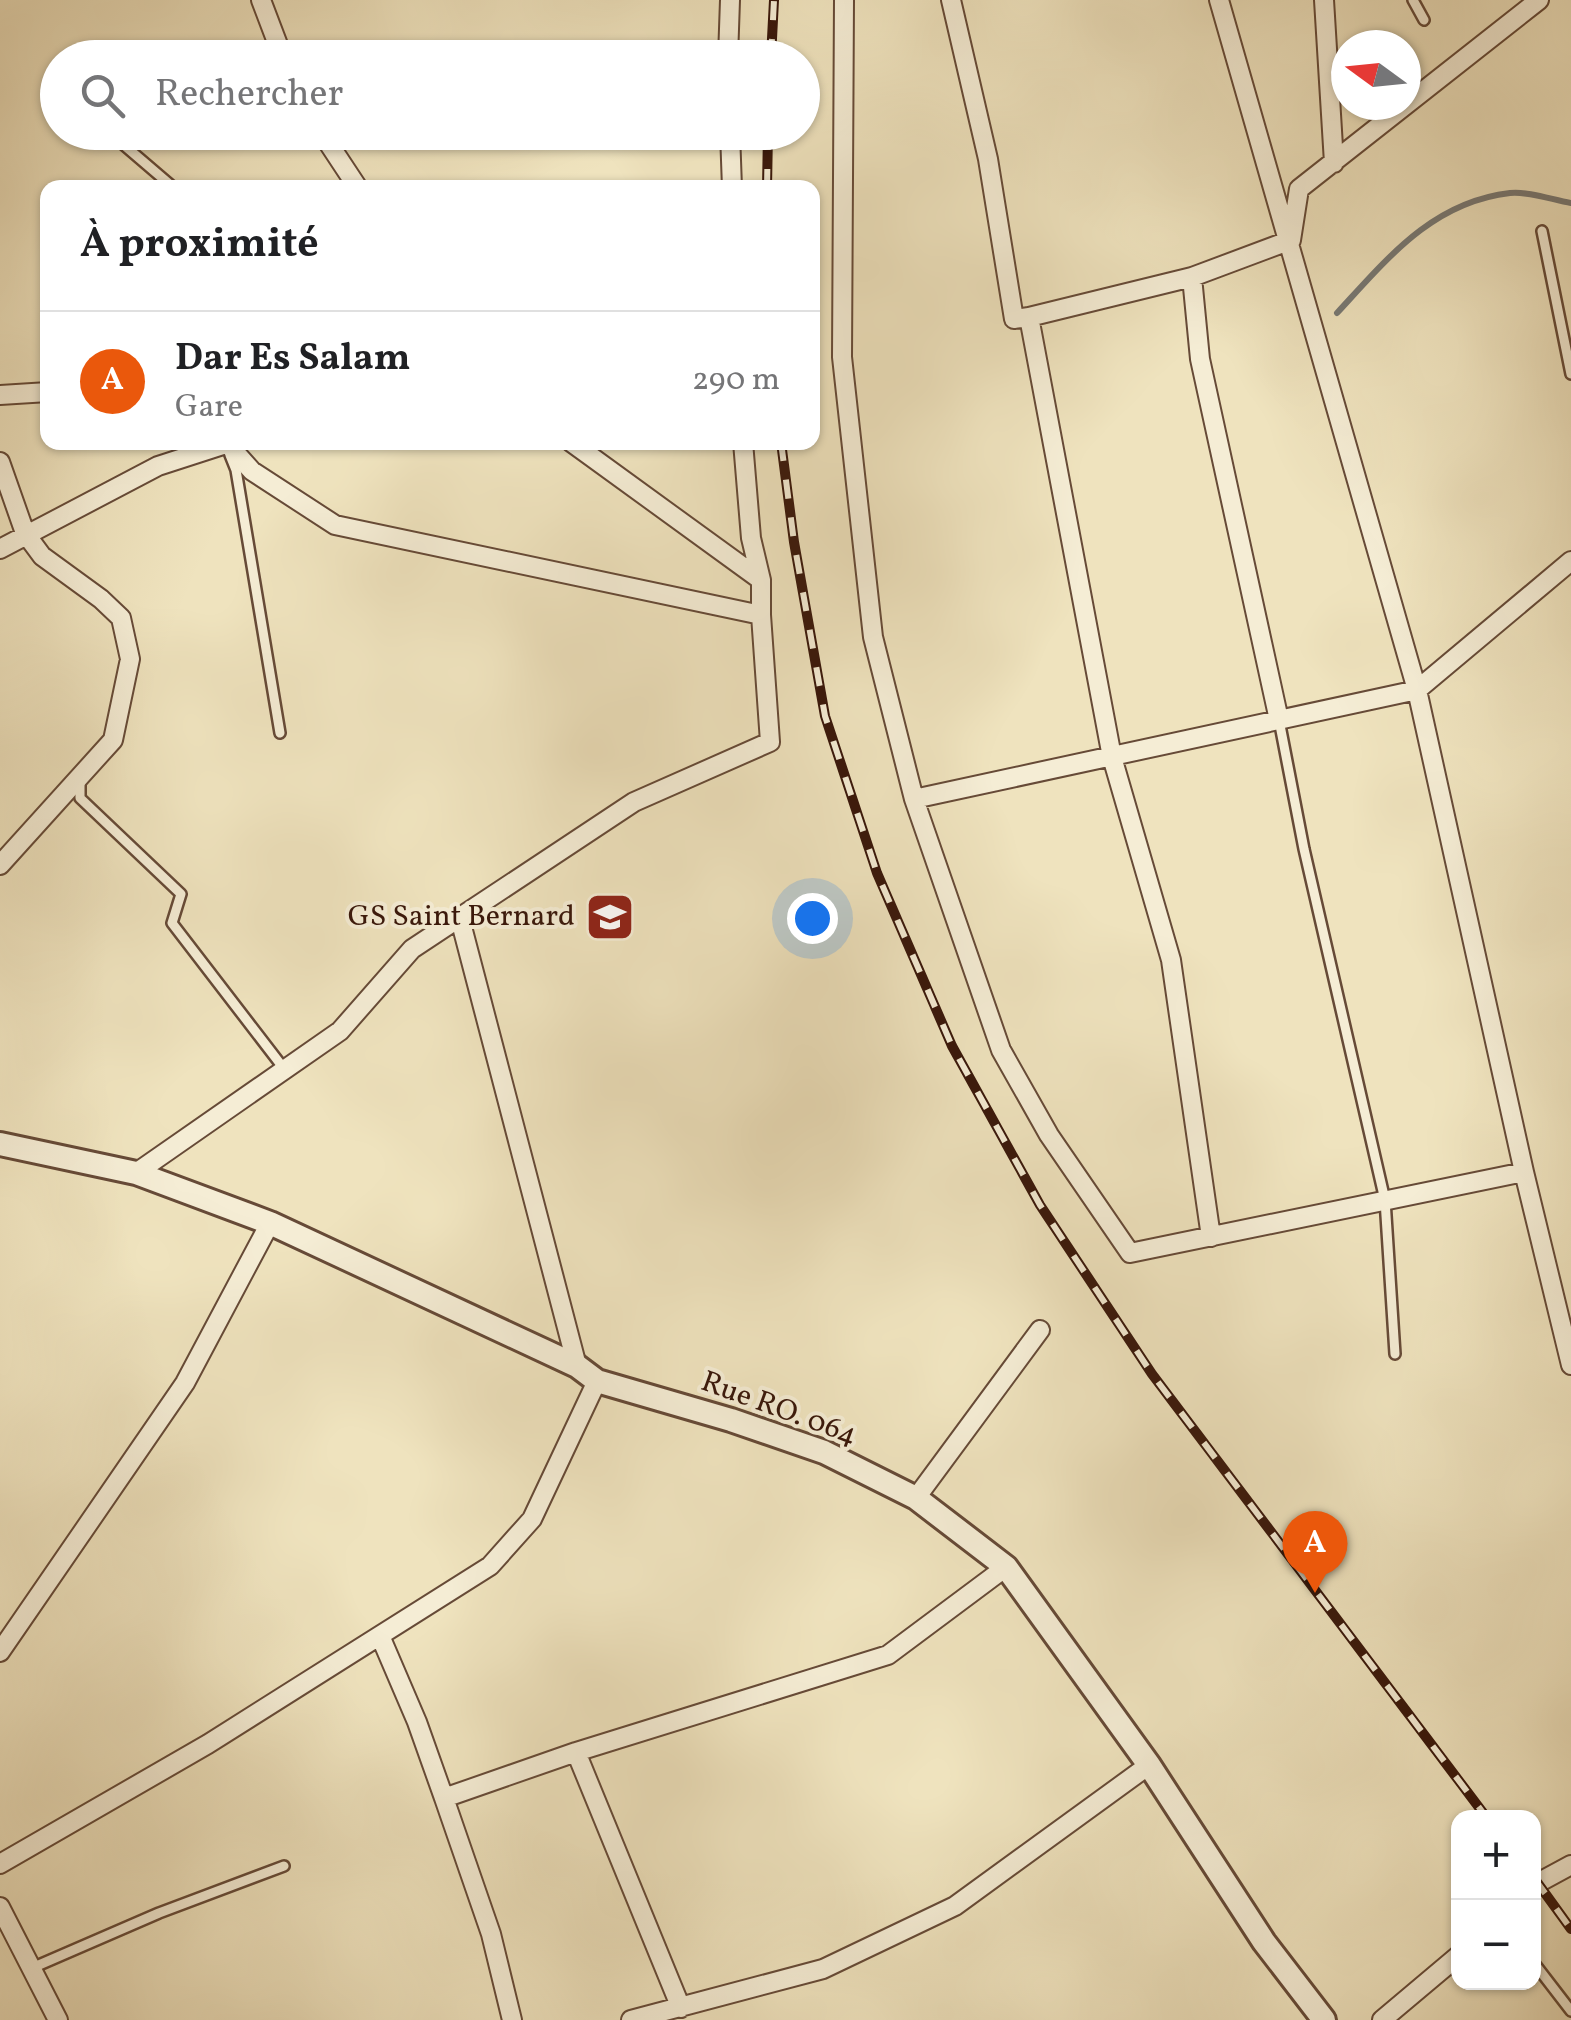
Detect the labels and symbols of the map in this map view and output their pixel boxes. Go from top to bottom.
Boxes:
north arrow [1331,30,1421,120]
school or university icon: GS Saint Bernard [584,891,636,943]
your location [787,893,838,944]
place label: GS Saint Bernard [348,896,575,938]
street label: Rue RO. 064 [695,1361,863,1457]
pin: A [1282,1510,1348,1593]

